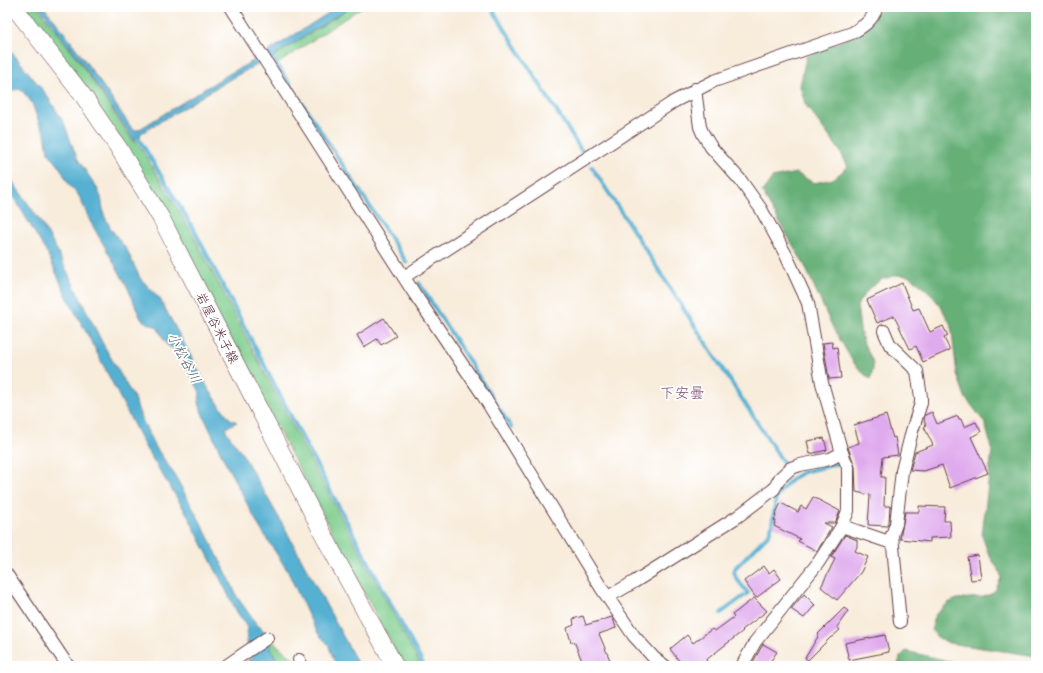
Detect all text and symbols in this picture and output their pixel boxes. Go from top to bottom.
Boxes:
street label: 岩屋谷米子線 [192,290,242,367]
water label: 小松谷川 [163,329,205,387]
district label: 下安曇 [659,384,705,403]

